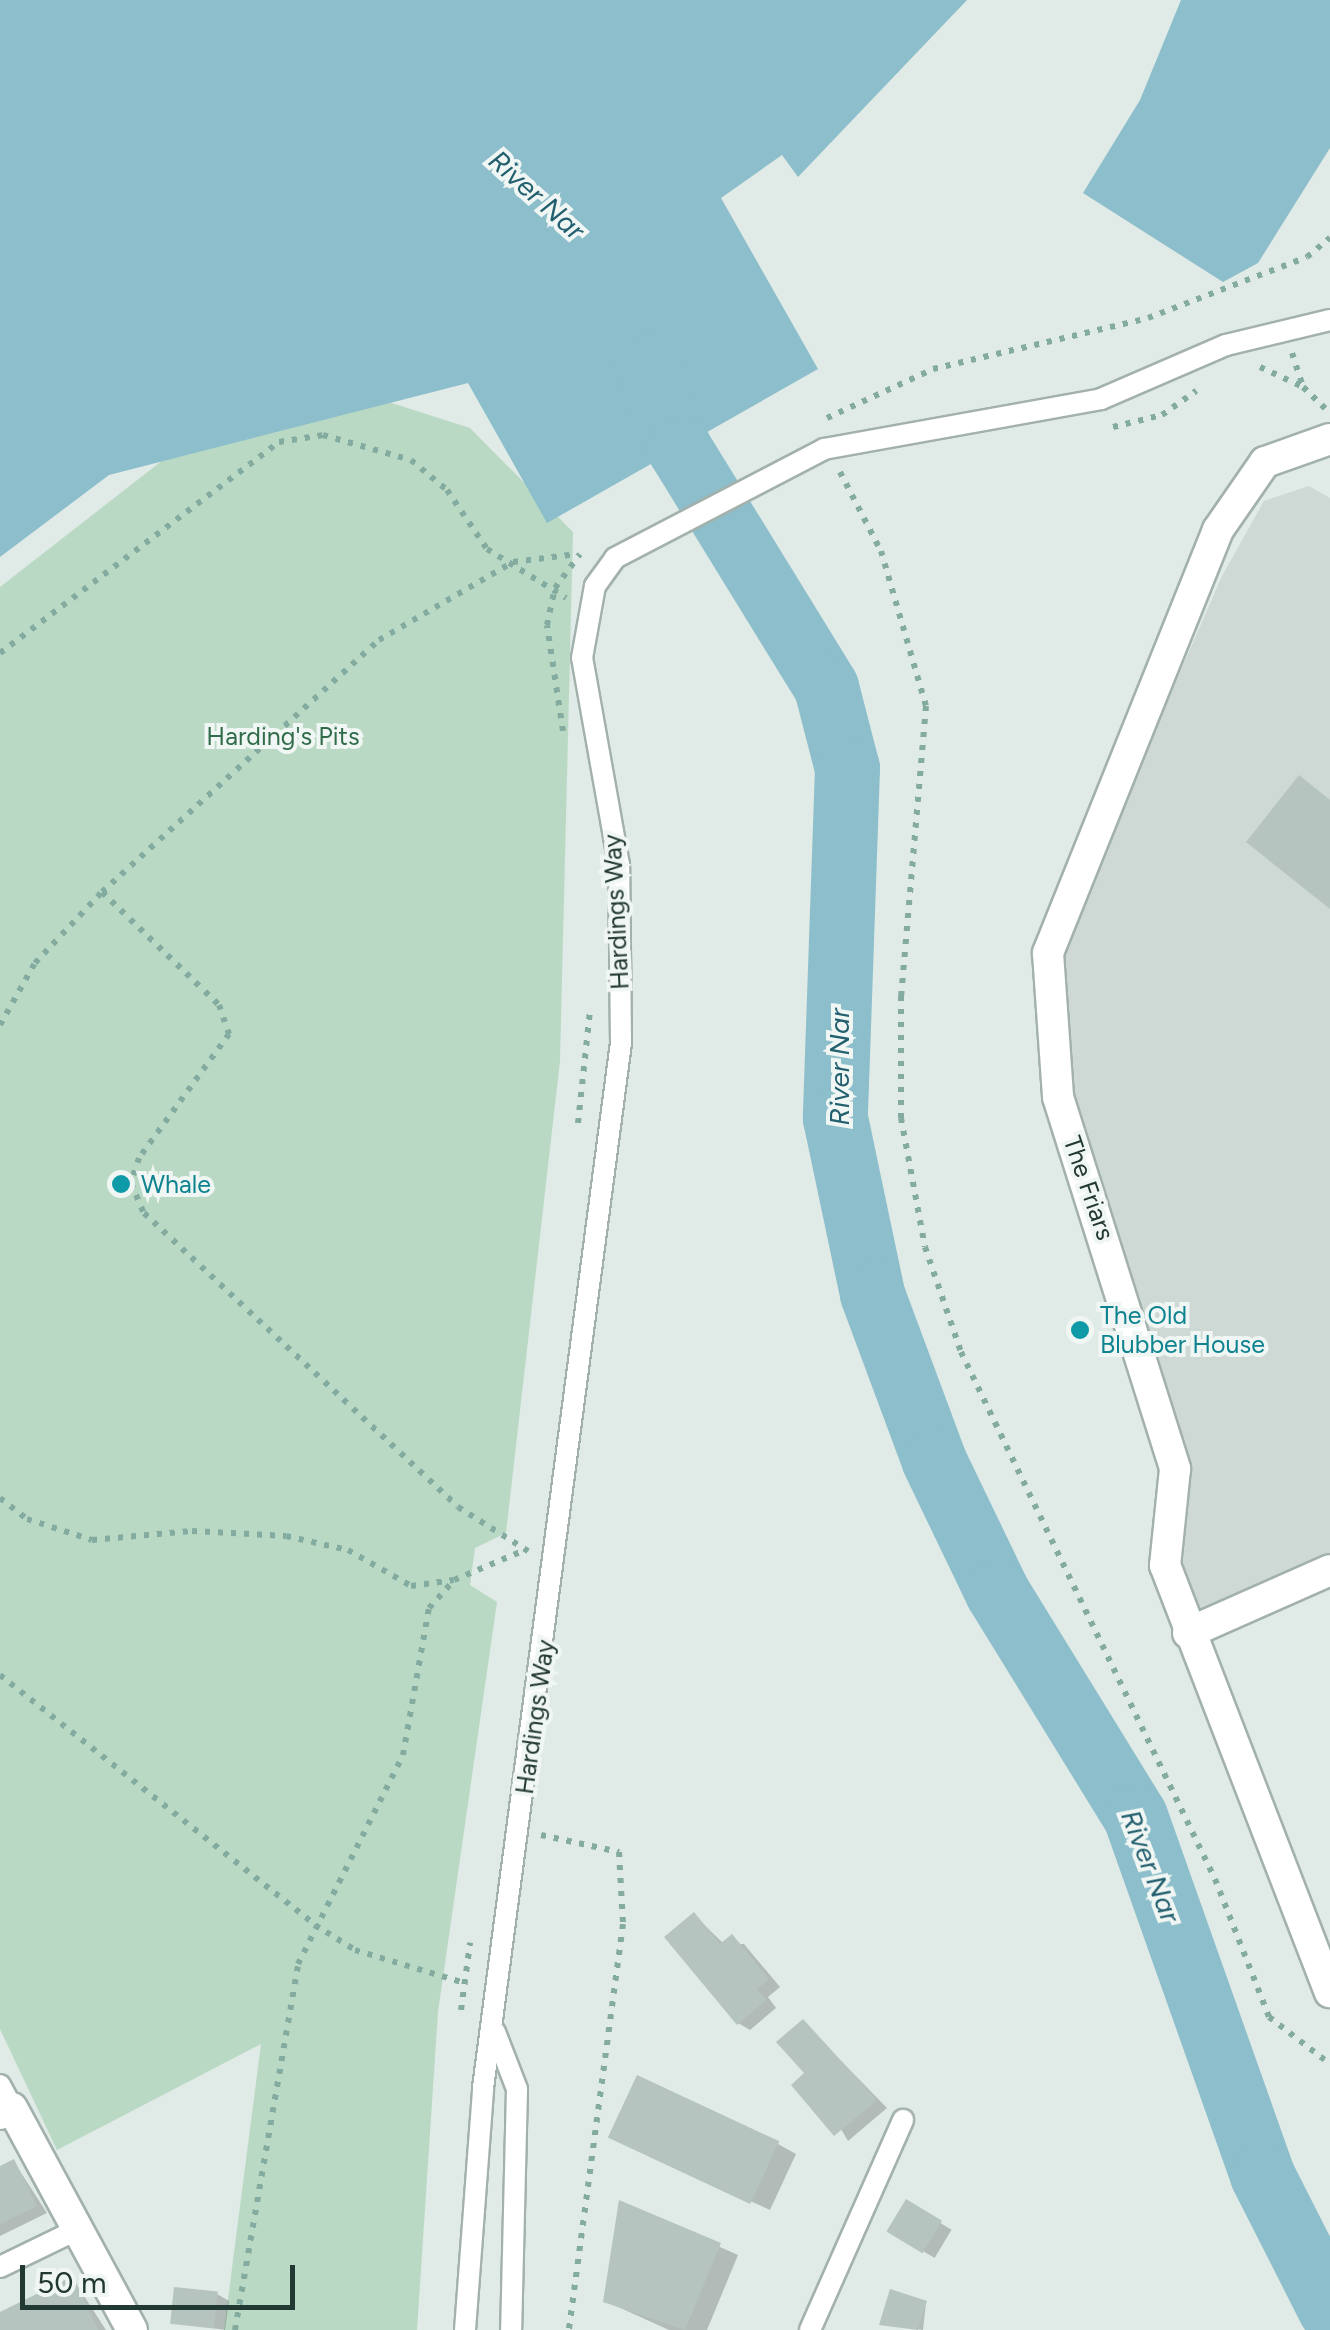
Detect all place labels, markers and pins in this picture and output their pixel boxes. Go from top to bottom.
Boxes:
place label: Whale [141,1169,211,1199]
marker: Whale [110,1173,132,1195]
place label: The Old Blubber House [1100,1301,1265,1360]
marker: The Old Blubber House [1069,1319,1091,1341]

